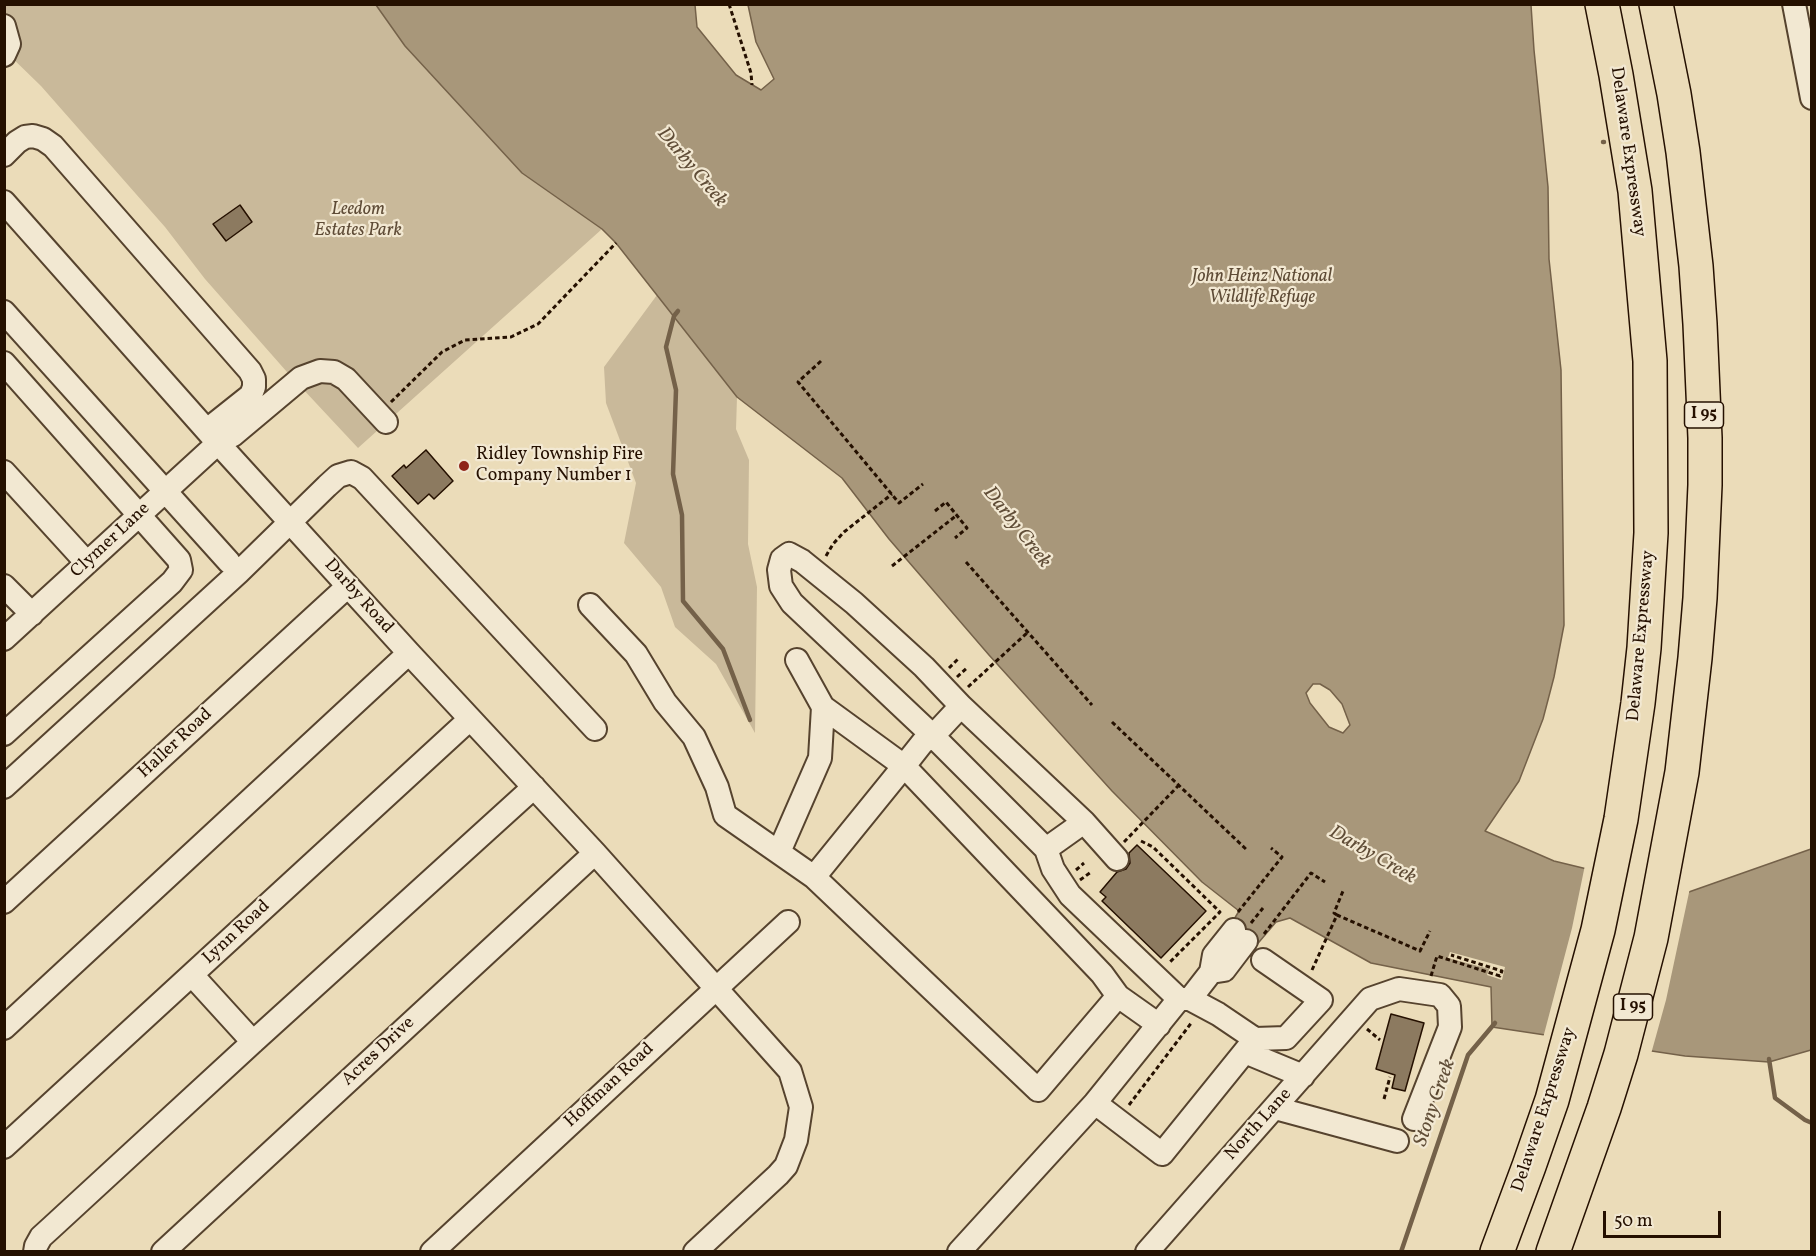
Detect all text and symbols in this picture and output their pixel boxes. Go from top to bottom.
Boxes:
street label: Delaware Expressway [1604,65,1650,239]
water label: Darby Creek [651,123,731,213]
park label: Leedom Estates Park [314,200,402,242]
park label: John Heinz National Wildlife Refuge [1192,267,1332,310]
road number: I 95 [1684,402,1724,428]
place label: Ridley Township Fire Company Number 1 [476,445,643,488]
marker: Ridley Township Fire Company Number 1 [457,459,471,473]
water label: Darby Creek [977,482,1055,574]
street label: Clymer Lane [67,499,155,583]
street label: Delaware Expressway [1624,549,1660,723]
street label: Darby Road [319,555,397,639]
street label: Haller Road [134,704,218,784]
water label: Darby Creek [1324,821,1420,891]
street label: Lynn Road [199,896,275,970]
road number: I 95 [1614,994,1652,1020]
street label: Acres Drive [338,1013,420,1091]
street label: Delaware Expressway [1508,1025,1582,1195]
street label: Hoffman Road [561,1039,659,1133]
water label: Stony Creek [1410,1056,1462,1150]
street label: North Lane [1221,1085,1297,1165]
scale bar [1606,1199,1724,1237]
text: 50 m [1614,1209,1653,1234]

